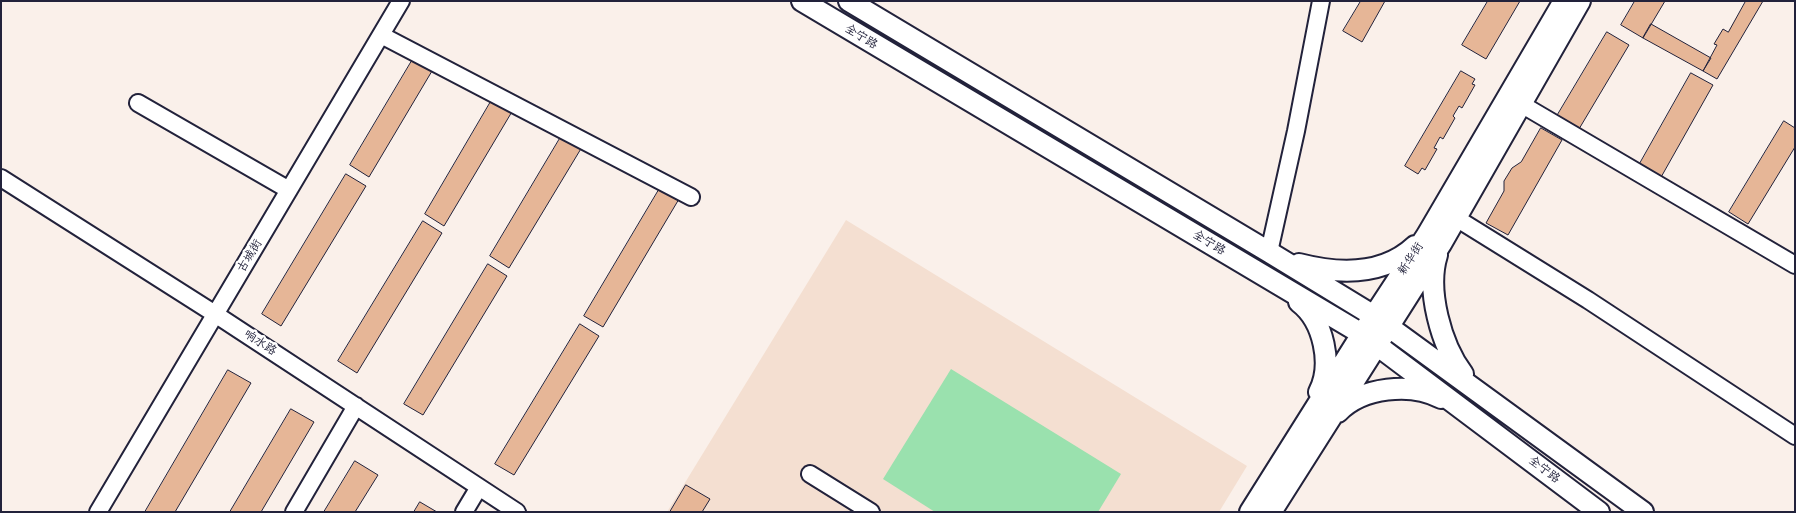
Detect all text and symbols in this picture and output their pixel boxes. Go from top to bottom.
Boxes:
street label: 全宁路 [842,22,880,52]
street label: 全宁路 [1190,228,1228,258]
street label: 古城街 [235,237,265,275]
street label: 新华街 [1395,240,1427,278]
street label: 响水路 [241,327,279,359]
street label: 全宁路 [1525,453,1563,487]

